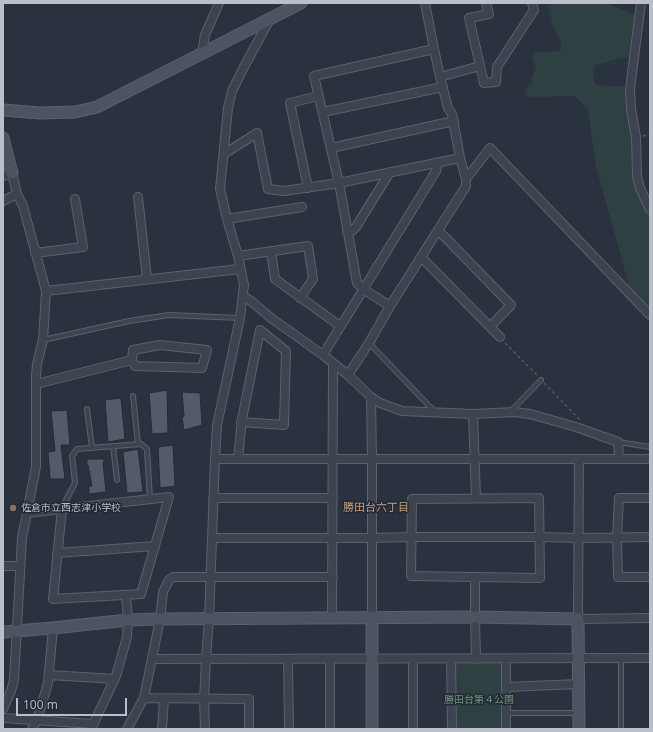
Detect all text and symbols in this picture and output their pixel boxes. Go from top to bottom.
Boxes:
district label: 勝田台六丁目 [343,501,409,515]
place label: 佐倉市立西志津小学校 [21,502,121,514]
marker: 佐倉市立西志津小学校 [8,503,18,513]
scale bar [18,690,129,716]
park label: 勝田台第４公園 [444,694,514,706]
text: 100 m [23,696,58,713]

